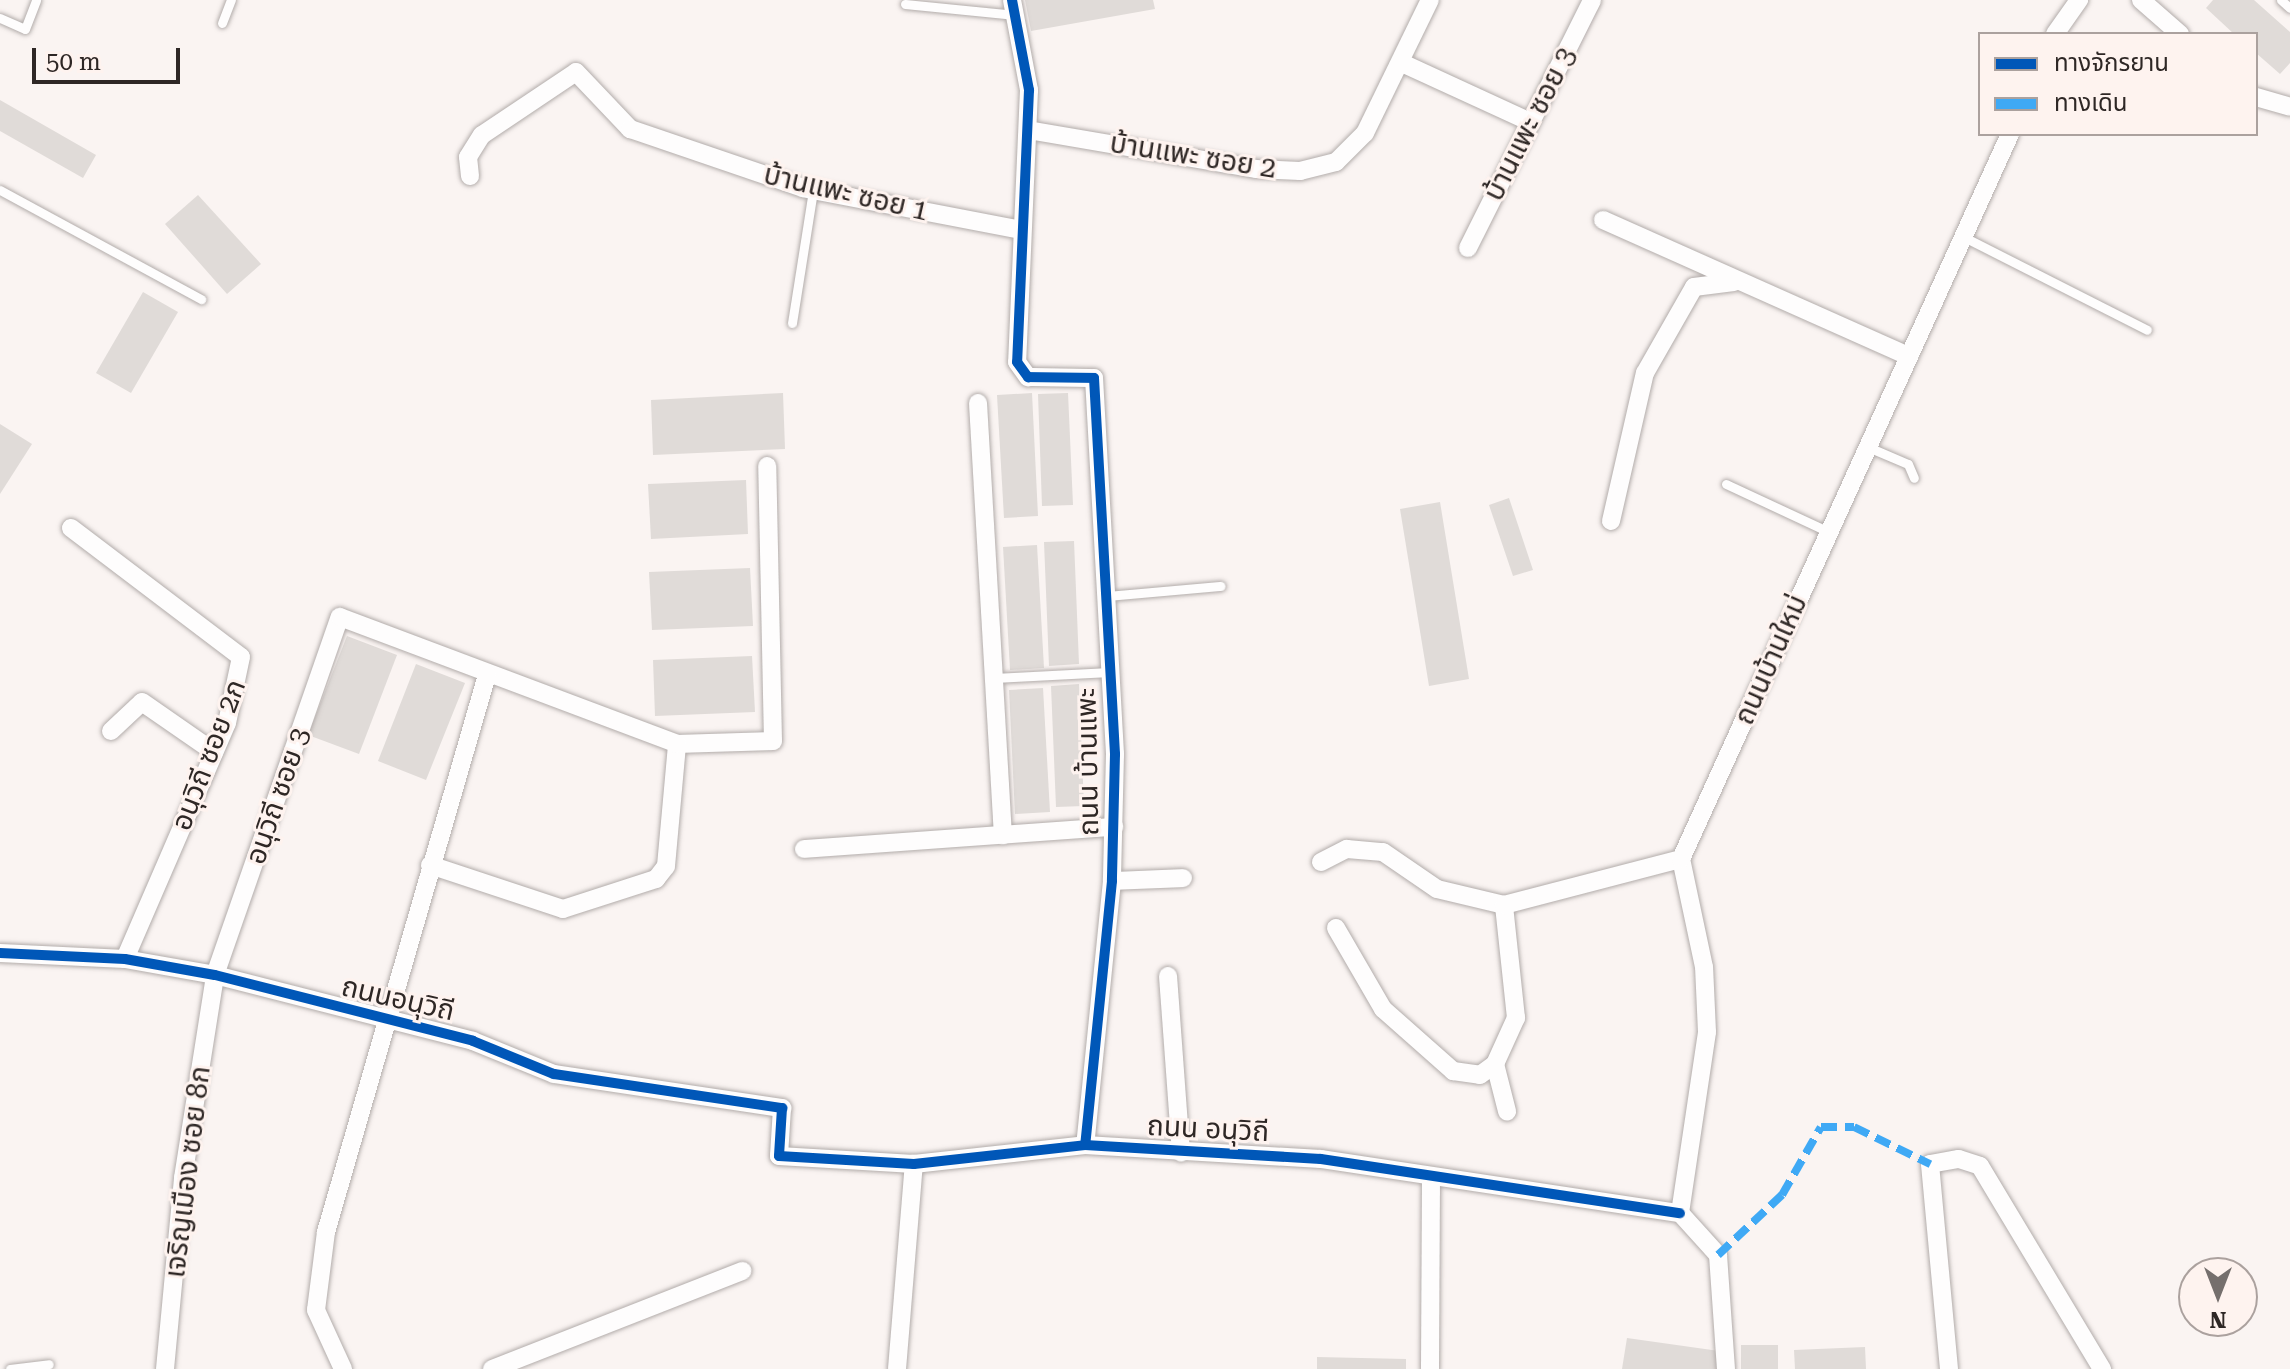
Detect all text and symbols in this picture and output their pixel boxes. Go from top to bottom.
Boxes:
scale bar [36,32,184,82]
legend [1978,32,2258,136]
street label: บ้านแพะ ซอย 3 [1477,42,1583,206]
text: 50 m [46,48,101,76]
text: ทางจักรยาน [2054,49,2169,77]
text: ทางเดิน [2054,89,2128,117]
street label: บ้านแพะ ซอย 2 [1107,126,1279,186]
street label: บ้านแพะ ซอย 1 [760,158,932,228]
street label: ถนนบ้านใหม่ [1728,590,1814,730]
street label: อนุวิถี ซอย 2ก [165,675,253,835]
street label: ถนน บ้านแพะ [1070,688,1106,836]
street label: อนุวิถี ซอย 3 [239,723,317,869]
street label: ถนนอนุวิถี [338,970,458,1028]
street label: เจริญเมือง ซอย 8ก [158,1064,218,1280]
street label: ถนน อนุวิถี [1146,1109,1270,1149]
north arrow [2178,1257,2258,1337]
text: N [2210,1307,2226,1332]

